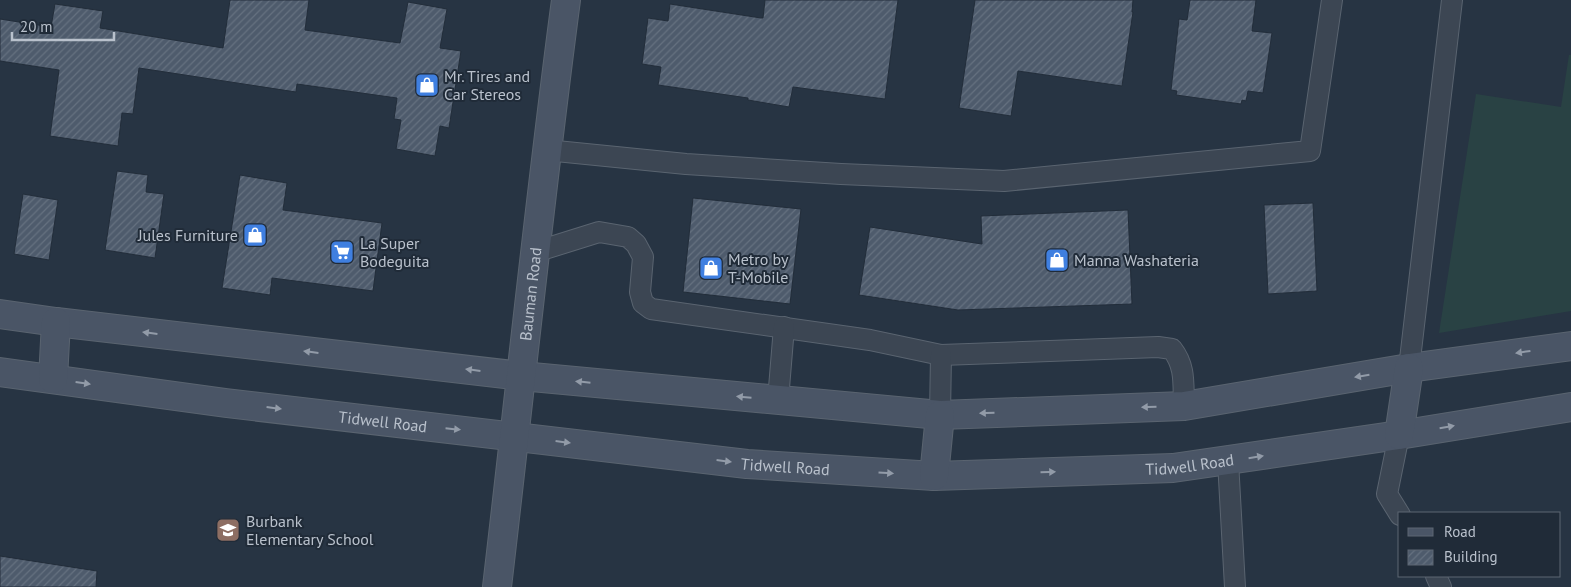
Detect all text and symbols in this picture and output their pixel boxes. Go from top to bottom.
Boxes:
scale bar [12,10,115,42]
text: 20 m [20,17,53,36]
place label: Mr. Tires and Car Stereos [444,66,530,104]
shop icon: Mr. Tires and Car Stereos [414,72,440,98]
shop icon: Jules Furniture [242,222,268,248]
place label: Jules Furniture [137,225,238,245]
place label: La Super Bodeguita [360,233,429,271]
supermarket icon: La Super Bodeguita [329,239,355,265]
street label: Bauman Road [515,246,546,342]
shop icon: Manna Washateria [1044,247,1070,273]
place label: Metro by T-Mobile [728,249,789,287]
place label: Manna Washateria [1074,250,1199,270]
shop icon: Metro by T-Mobile [698,255,724,281]
one-way arrow [142,329,158,337]
one-way arrow [303,348,319,356]
one-way arrow [1514,349,1530,357]
one-way arrow [464,366,480,374]
one-way arrow [1354,372,1370,380]
one-way arrow [574,378,590,386]
one-way arrow [75,380,91,388]
one-way arrow [736,393,752,401]
one-way arrow [1141,403,1157,411]
one-way arrow [266,404,282,412]
street label: Tidwell Road [337,406,428,436]
one-way arrow [979,410,995,418]
one-way arrow [1439,422,1455,430]
one-way arrow [445,425,461,433]
one-way arrow [555,438,571,446]
street label: Tidwell Road [1145,449,1235,479]
one-way arrow [1249,452,1265,460]
street label: Tidwell Road [740,453,830,479]
one-way arrow [716,457,732,465]
one-way arrow [1041,468,1057,476]
one-way arrow [878,469,894,477]
place label: Burbank Elementary School [246,511,374,549]
legend [1398,512,1561,577]
school or university icon: Burbank Elementary School [215,517,241,543]
text: Road [1444,522,1476,541]
text: Building [1444,547,1498,566]

